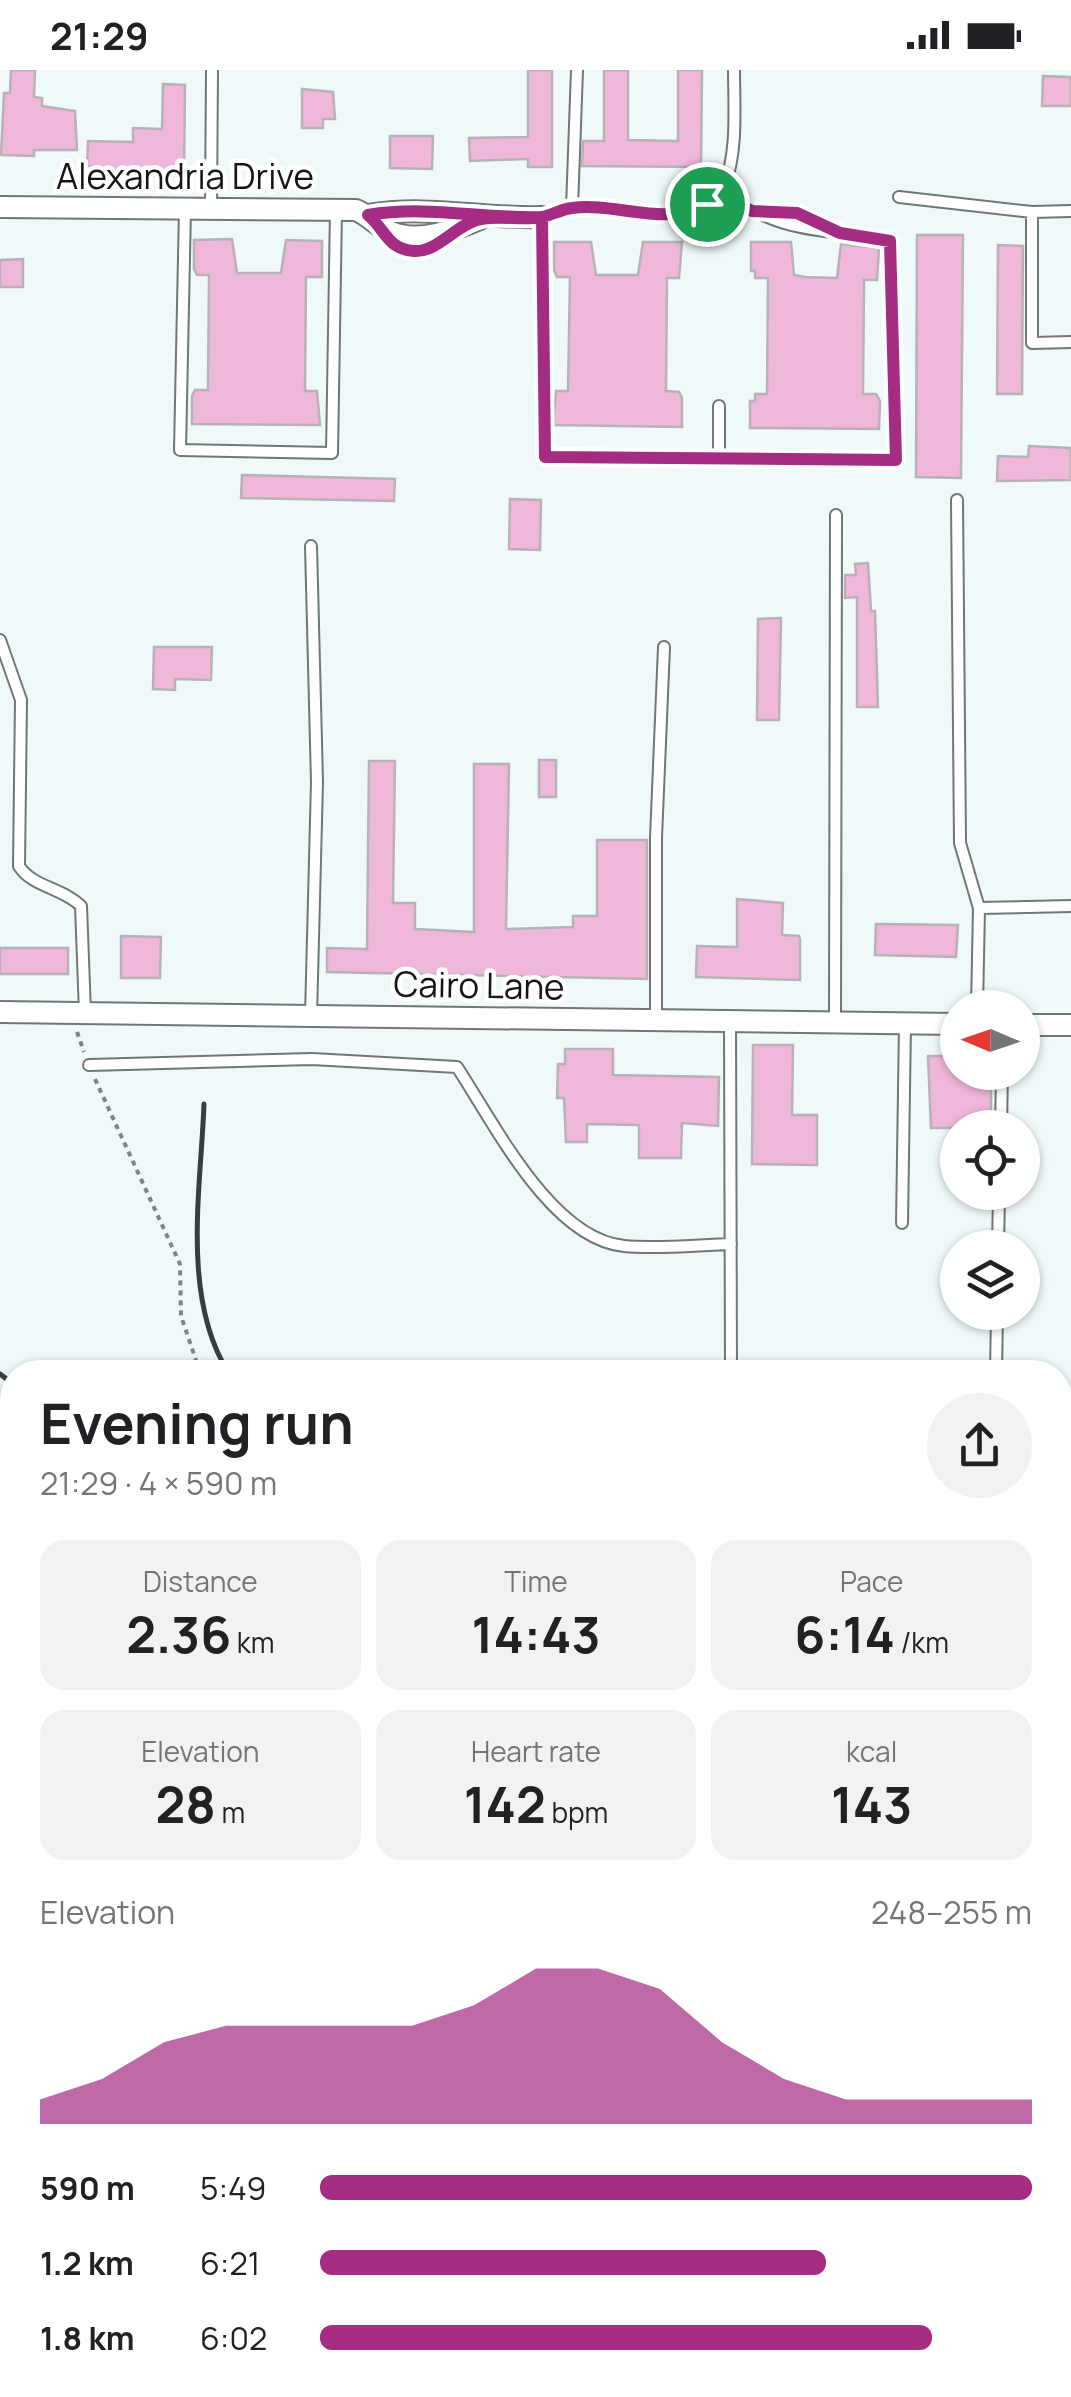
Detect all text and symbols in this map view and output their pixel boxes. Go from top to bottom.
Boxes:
text: 21:29 [50,9,149,61]
street label: Alexandria Drive [56,152,314,200]
pin [665,162,750,247]
icon: arrive [680,177,735,232]
street label: Cairo Lane [393,960,565,1010]
north arrow [940,990,1040,1090]
map controls [940,990,1040,1330]
button: locate [940,1110,1040,1210]
button: layers [940,1230,1040,1330]
text: Evening run [40,1385,354,1461]
button: share [927,1393,1032,1498]
text: 21:29 · 4 × 590 m [40,1461,277,1505]
text: Distance [143,1562,258,1600]
text: Time [504,1562,568,1600]
text: Pace [840,1562,903,1600]
text: 2.36 [126,1600,231,1668]
text: 14:43 [472,1600,600,1668]
text: 6:14 [794,1600,895,1668]
text: km [231,1623,275,1661]
text: /km [895,1623,949,1661]
text: Elevation [141,1732,259,1770]
text: Heart rate [471,1732,601,1770]
text: kcal [846,1732,897,1770]
text: 28 [155,1770,216,1838]
text: 142 [464,1770,546,1838]
text: 143 [831,1770,912,1838]
text: m [216,1793,245,1831]
text: bpm [546,1793,608,1831]
text: Elevation [40,1890,175,1934]
text: 248–255 m [871,1890,1032,1934]
text: 590 m [40,2166,135,2210]
text: 5:49 [200,2166,266,2210]
text: 1.2 km [40,2241,134,2285]
text: 6:21 [200,2241,260,2285]
text: 1.8 km [40,2316,134,2360]
text: 6:02 [200,2316,267,2360]

